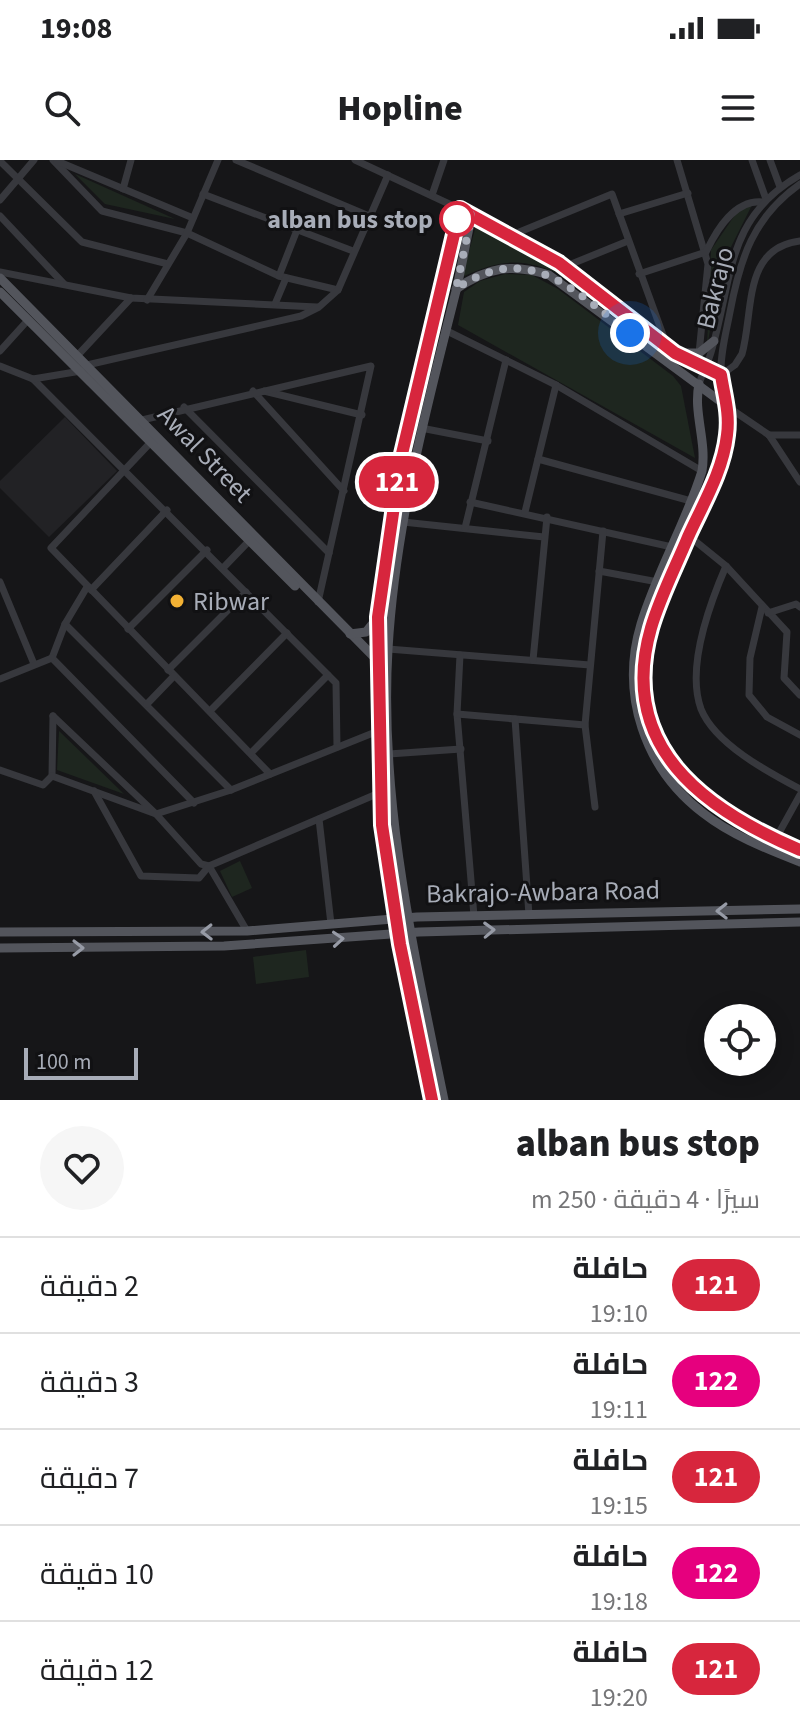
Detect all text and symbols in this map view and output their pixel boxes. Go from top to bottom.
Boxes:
text: 19:08 [40,7,112,50]
text: Hopline [337,83,463,134]
icon: search [40,86,84,130]
icon: menu [716,86,760,130]
place label: alban bus stop [267,201,433,238]
marker: alban bus stop [440,202,474,236]
street label: Bakrajo [687,243,743,333]
your location [610,313,650,353]
street label: Awal Street [149,397,261,511]
line badge: 121 [351,456,443,508]
text: 121 [375,462,419,502]
place label: Ribwar [193,583,270,620]
marker: Ribwar [168,592,186,610]
street label: Bakrajo-Awbara Road [426,871,660,913]
one-way arrow [715,902,728,919]
one-way arrow [483,921,496,938]
one-way arrow [200,923,213,941]
one-way arrow [332,931,345,948]
one-way arrow [72,939,85,957]
map controls [704,1004,776,1076]
button: locate [704,1004,776,1076]
scale bar [24,1044,138,1080]
text: 100 m [36,1046,91,1078]
text: alban bus stop [516,1117,760,1171]
button: heart [40,1126,124,1210]
text: سيرًا · 4 دقيقة · 250 m [531,1181,760,1218]
text: حافلة [573,1247,648,1290]
text: 2 دقيقة [40,1265,139,1308]
text: 121 [694,1265,738,1305]
text: 19:10 [590,1295,648,1332]
text: حافلة [573,1343,648,1386]
text: 3 دقيقة [40,1361,139,1404]
text: 122 [694,1361,738,1401]
text: 19:11 [590,1391,648,1428]
text: حافلة [573,1439,648,1482]
text: 7 دقيقة [40,1457,139,1500]
text: 121 [694,1457,738,1497]
text: 19:15 [590,1487,648,1524]
text: حافلة [573,1535,648,1578]
text: 10 دقيقة [40,1553,154,1596]
text: 122 [694,1553,738,1593]
text: 19:18 [590,1583,648,1620]
text: حافلة [573,1631,648,1674]
text: 12 دقيقة [40,1649,154,1692]
text: 121 [694,1649,738,1689]
text: 19:20 [590,1679,648,1716]

